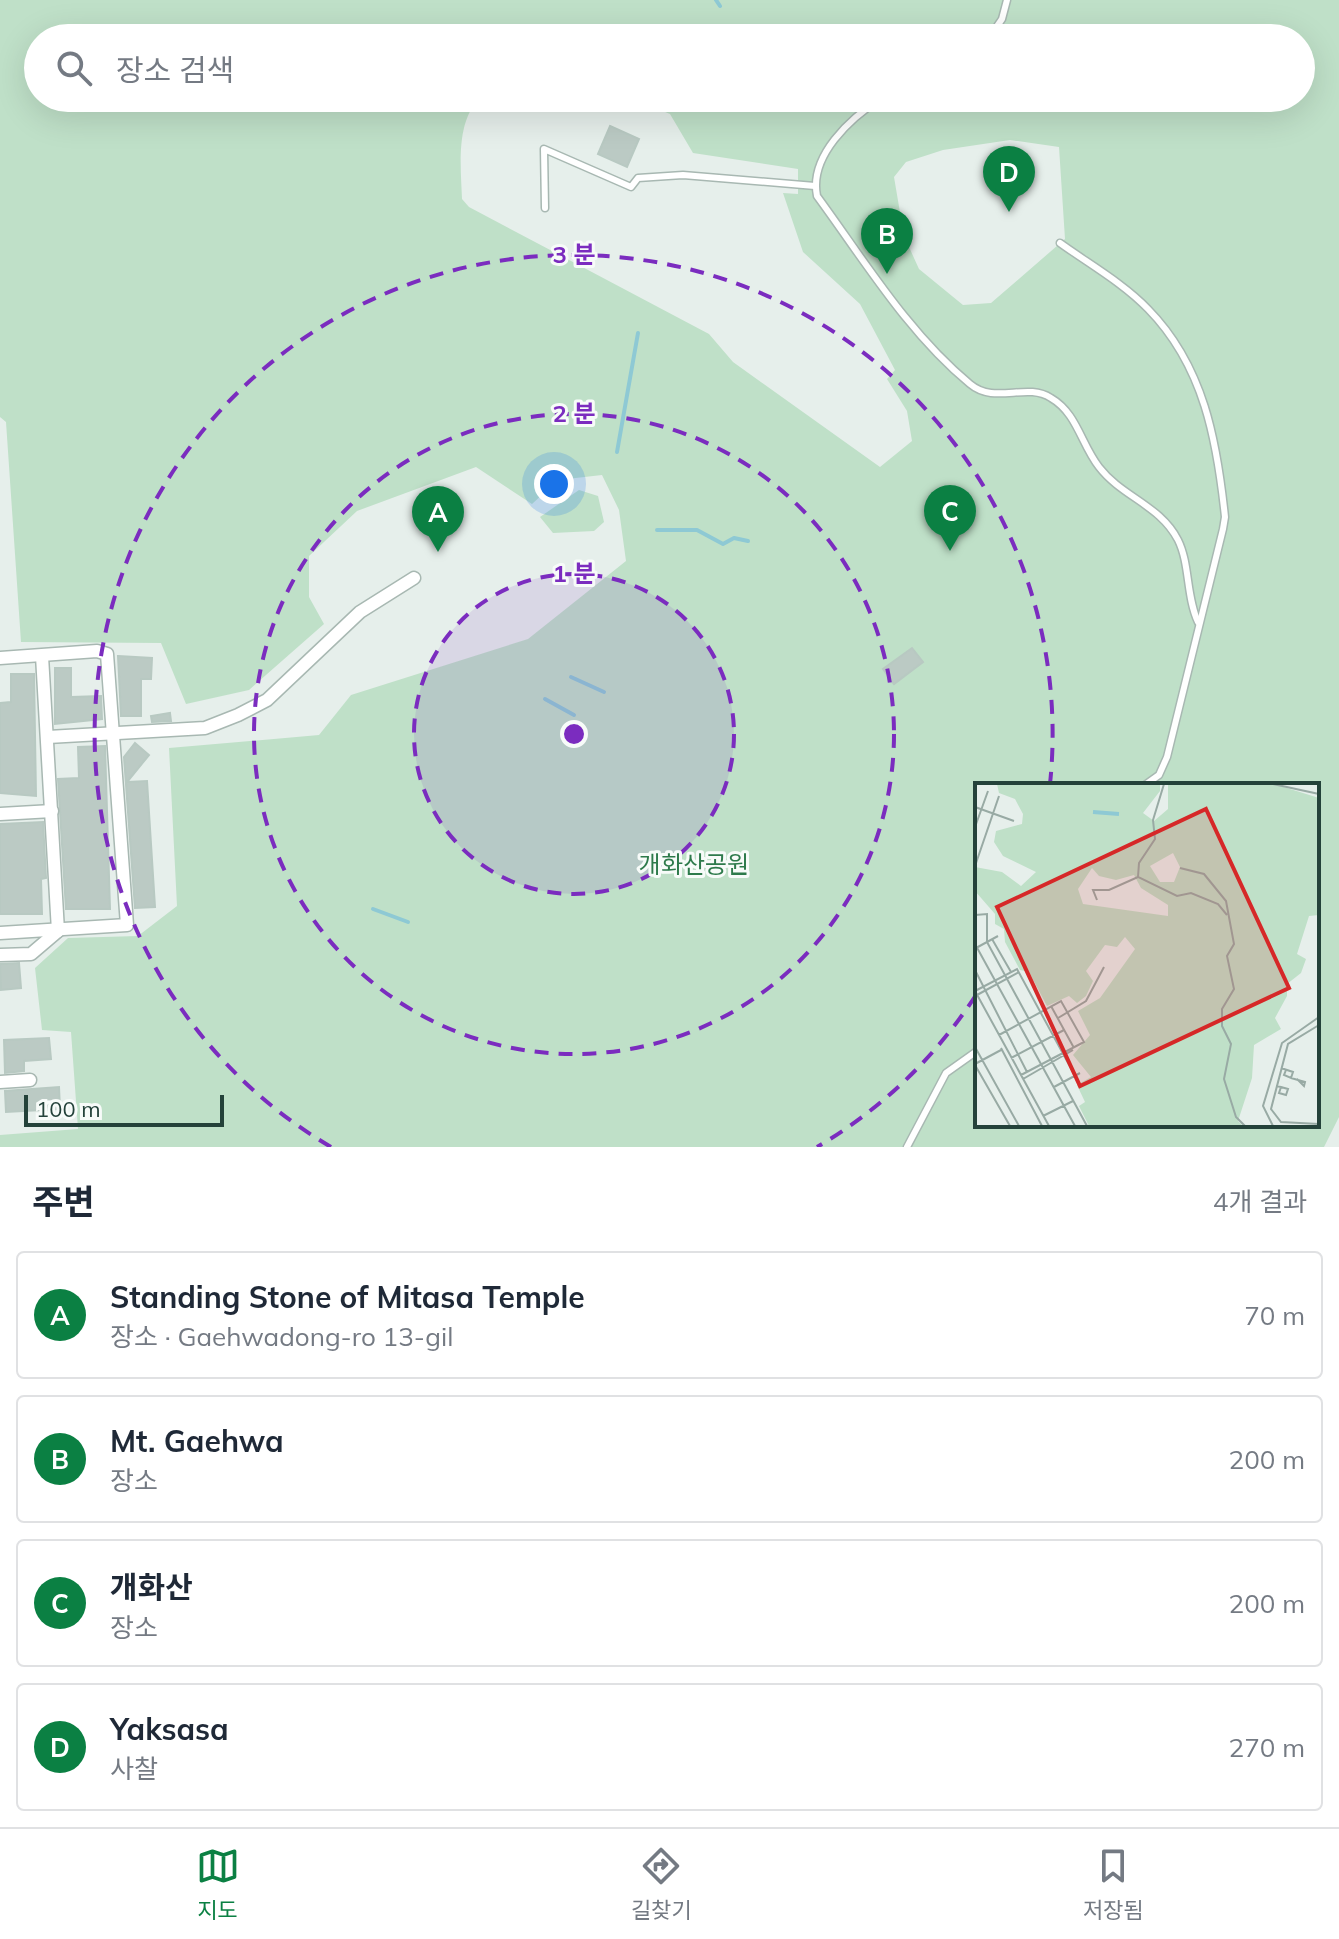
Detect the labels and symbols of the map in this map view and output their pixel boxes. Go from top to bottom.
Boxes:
pin: D [983,146,1035,212]
pin: B [861,208,913,274]
text: 3 분 [552,239,596,269]
text: 2 분 [552,398,596,428]
your location [534,464,574,504]
pin: C [924,485,976,551]
pin: A [412,486,464,552]
text: 1 분 [552,558,596,588]
centre of rings [560,720,588,748]
inset map [975,783,1319,1127]
park label: 개화산공원 [639,849,749,879]
scale bar [24,1091,224,1127]

